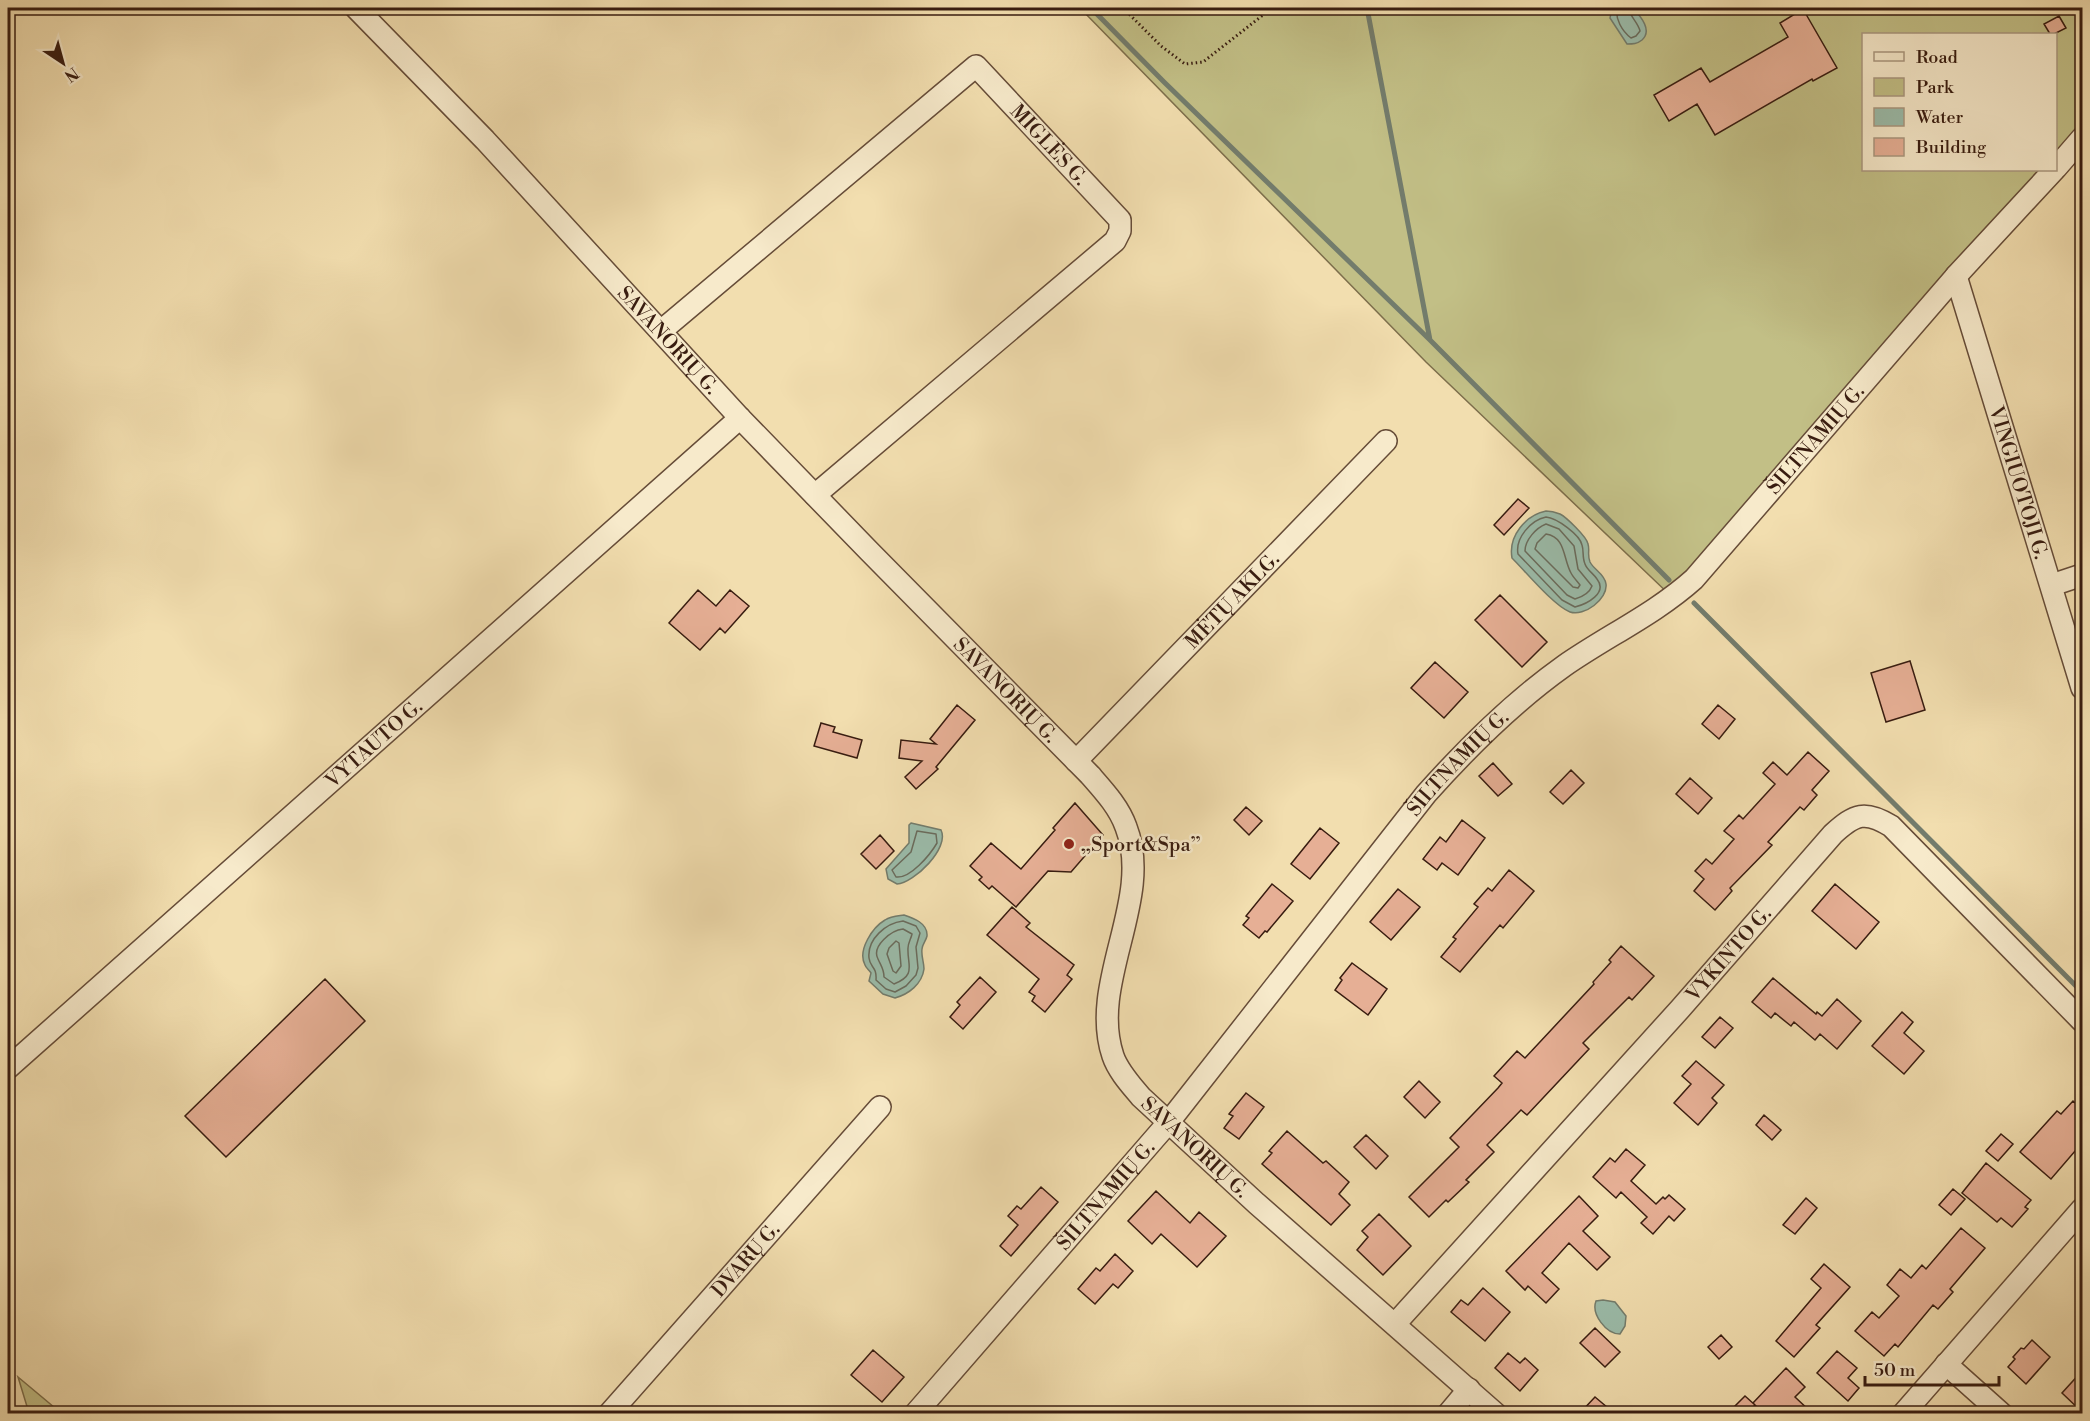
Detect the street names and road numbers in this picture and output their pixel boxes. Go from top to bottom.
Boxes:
street label: MIGLĖS G. [1004,100,1092,191]
street label: SAVANORIŲ G. [611,282,723,400]
street label: ŠILTNAMIŲ G. [1761,380,1871,500]
street label: VINGIUOTOJI G. [1982,403,2053,562]
street label: MĖTŲ AKLG. [1180,548,1285,655]
street label: SAVANORIŲ G. [947,633,1062,749]
street label: VYTAUTO G. [320,695,428,795]
street label: ŠILTNAMIŲ G. [1402,705,1515,822]
street label: VYKINTO G. [1681,902,1777,1008]
street label: SAVANORIŲ G. [1135,1092,1253,1204]
street label: ŠILTNAMIŲ G. [1051,1136,1161,1256]
street label: DVARŲ G. [707,1218,786,1303]

